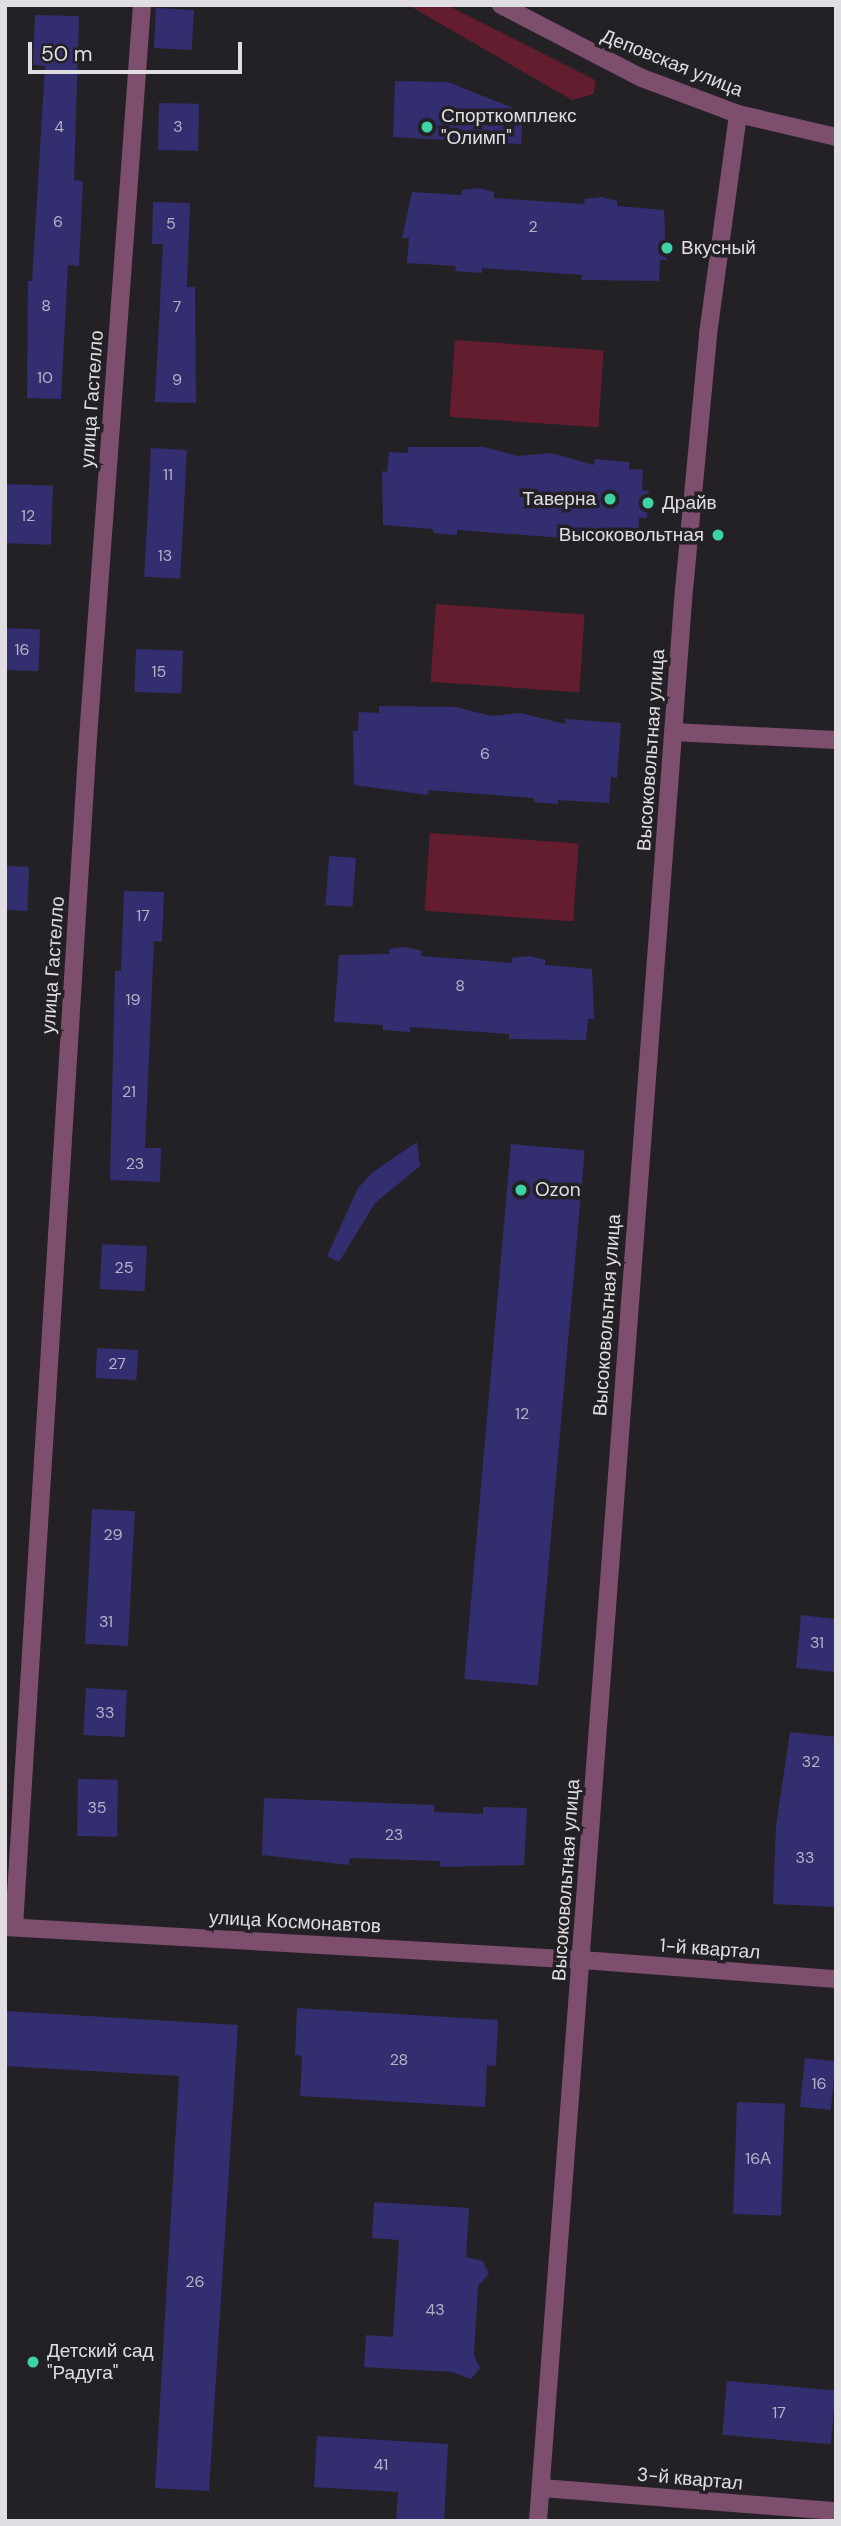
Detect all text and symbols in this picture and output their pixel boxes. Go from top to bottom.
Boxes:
street label: Деповская улица [598,24,746,102]
scale bar [32,28,245,72]
text: 50 m [41,40,92,68]
place label: Спорткомплекс "Олимп" [441,105,577,149]
house number: 4 [54,117,64,137]
house number: 3 [173,117,183,137]
marker: Спорткомплекс "Олимп" [419,119,435,135]
house number: 6 [53,212,63,232]
house number: 5 [166,214,176,234]
house number: 2 [528,217,538,237]
place label: Вкусный [681,237,756,259]
marker: Вкусный [659,240,675,256]
house number: 8 [41,296,51,316]
house number: 7 [173,297,181,317]
street label: улица Гастелло [76,329,108,469]
house number: 10 [37,368,53,388]
house number: 9 [172,370,182,390]
house number: 11 [163,465,173,485]
place label: Таверна [523,488,596,510]
marker: Таверна [602,491,618,507]
place label: Драйв [662,492,717,514]
marker: Драйв [640,495,656,511]
house number: 12 [21,506,35,526]
place label: Высоковольтная [559,524,704,546]
marker: Высоковольтная [710,527,726,543]
house number: 13 [158,546,172,566]
house number: 16 [14,640,30,660]
street label: Высоковольтная улица [633,648,669,852]
house number: 15 [152,662,166,682]
house number: 6 [480,744,490,764]
street label: улица Гастелло [37,895,69,1035]
house number: 17 [136,906,150,926]
house number: 8 [455,976,465,996]
house number: 19 [125,990,141,1010]
house number: 21 [122,1082,136,1102]
house number: 23 [126,1154,144,1174]
place label: Ozon [535,1179,581,1201]
marker: Ozon [513,1182,529,1198]
street label: Высоковольтная улица [589,1213,625,1417]
house number: 25 [115,1258,133,1278]
house number: 27 [108,1354,126,1374]
house number: 12 [515,1404,529,1424]
house number: 29 [103,1525,123,1545]
house number: 31 [99,1612,113,1632]
house number: 31 [810,1633,824,1653]
house number: 33 [96,1703,114,1723]
house number: 32 [802,1752,820,1772]
street label: Высоковольтная улица [548,1778,584,1982]
house number: 35 [87,1798,107,1818]
house number: 23 [385,1825,403,1845]
house number: 33 [796,1848,814,1868]
street label: улица Космонавтов [209,1906,381,1938]
street label: 1-й квартал [659,1934,761,1964]
house number: 28 [390,2050,408,2070]
house number: 16 [811,2074,827,2094]
house number: 16А [745,2149,771,2169]
house number: 26 [185,2272,205,2292]
house number: 43 [425,2300,445,2320]
place label: Детский сад "Радуга" [47,2340,154,2384]
marker: Детский сад "Радуга" [25,2354,41,2370]
house number: 17 [772,2403,786,2423]
house number: 41 [374,2455,388,2475]
street label: 3-й квартал [636,2463,744,2495]

